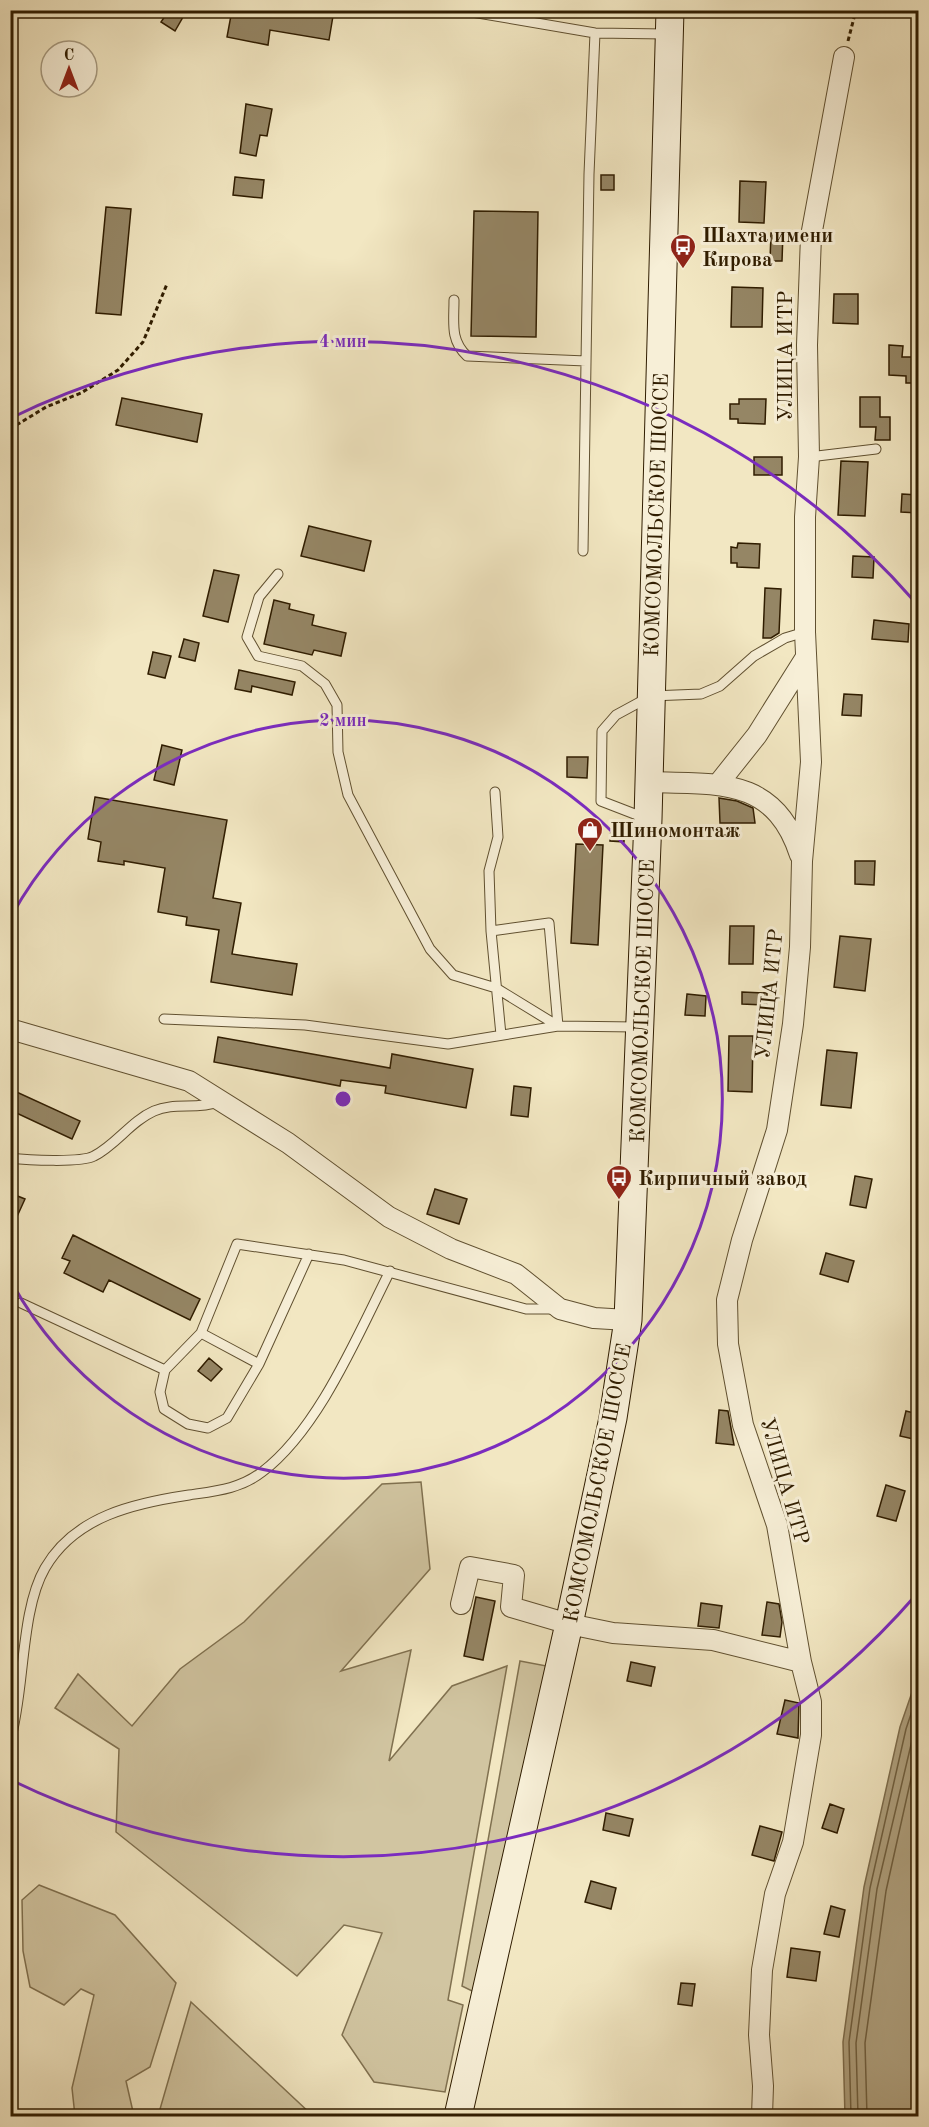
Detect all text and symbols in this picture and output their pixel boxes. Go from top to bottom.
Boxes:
north arrow [39,39,99,99]
text: С [64,48,74,64]
place label: Шахта имени Кирова [702,226,833,271]
bus stop icon: Шахта имени Кирова [668,232,698,270]
street label: УЛИЦА ИТР [776,290,797,422]
text: 4 мин [319,333,367,351]
street label: КОМСОМОЛЬСКОЕ ШОССЕ [642,373,673,657]
text: 2 мин [319,712,367,730]
shop icon: Шиномонтаж [575,815,605,853]
place label: Шиномонтаж [610,821,740,842]
street label: КОМСОМОЛЬСКОЕ ШОССЕ [628,859,659,1143]
street label: УЛИЦА ИТР [753,928,788,1060]
centre of rings [333,1089,353,1109]
bus stop icon: Кирпичный завод [604,1163,634,1201]
place label: Кирпичный завод [638,1169,807,1190]
street label: КОМСОМОЛЬСКОЕ ШОССЕ [561,1342,636,1625]
street label: УЛИЦА ИТР [755,1416,812,1547]

